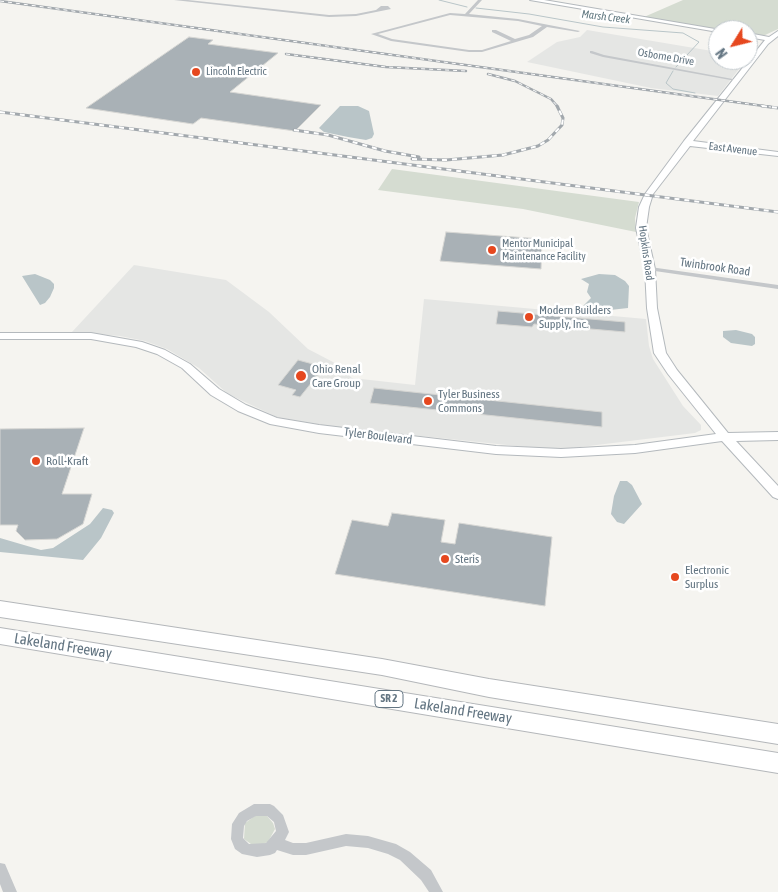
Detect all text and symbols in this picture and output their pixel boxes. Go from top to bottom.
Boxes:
water label: Marsh Creek [581,7,631,27]
north arrow [708,20,758,70]
text: N [713,45,731,61]
street label: Osborne Drive [637,46,695,68]
place label: Lincoln Electric [206,65,267,79]
marker: Lincoln Electric [190,66,202,78]
street label: East Avenue [708,139,758,159]
street label: Hopkins Road [636,225,656,281]
place label: Mentor Municipal Maintenance Facility [502,237,586,263]
marker: Mentor Municipal Maintenance Facility [486,244,498,256]
street label: Twinbrook Road [679,255,751,279]
place label: Modern Builders Supply, Inc. [539,303,611,331]
marker: Modern Builders Supply, Inc. [523,311,535,323]
place label: Ohio Renal Care Group [312,362,361,390]
marker: Ohio Renal Care Group [294,369,308,383]
place label: Tyler Business Commons [438,387,500,415]
marker: Tyler Business Commons [422,395,434,407]
street label: Tyler Boulevard [343,425,413,447]
place label: Roll-Kraft [46,454,89,468]
marker: Roll-Kraft [30,455,42,467]
place label: Steris [455,552,479,566]
marker: Steris [439,553,451,565]
place label: Electronic Surplus [685,563,729,591]
marker: Electronic Surplus [669,571,681,583]
street label: Lakeland Freeway [13,629,113,663]
road number: SR 2 [375,691,403,708]
street label: Lakeland Freeway [413,694,513,728]

